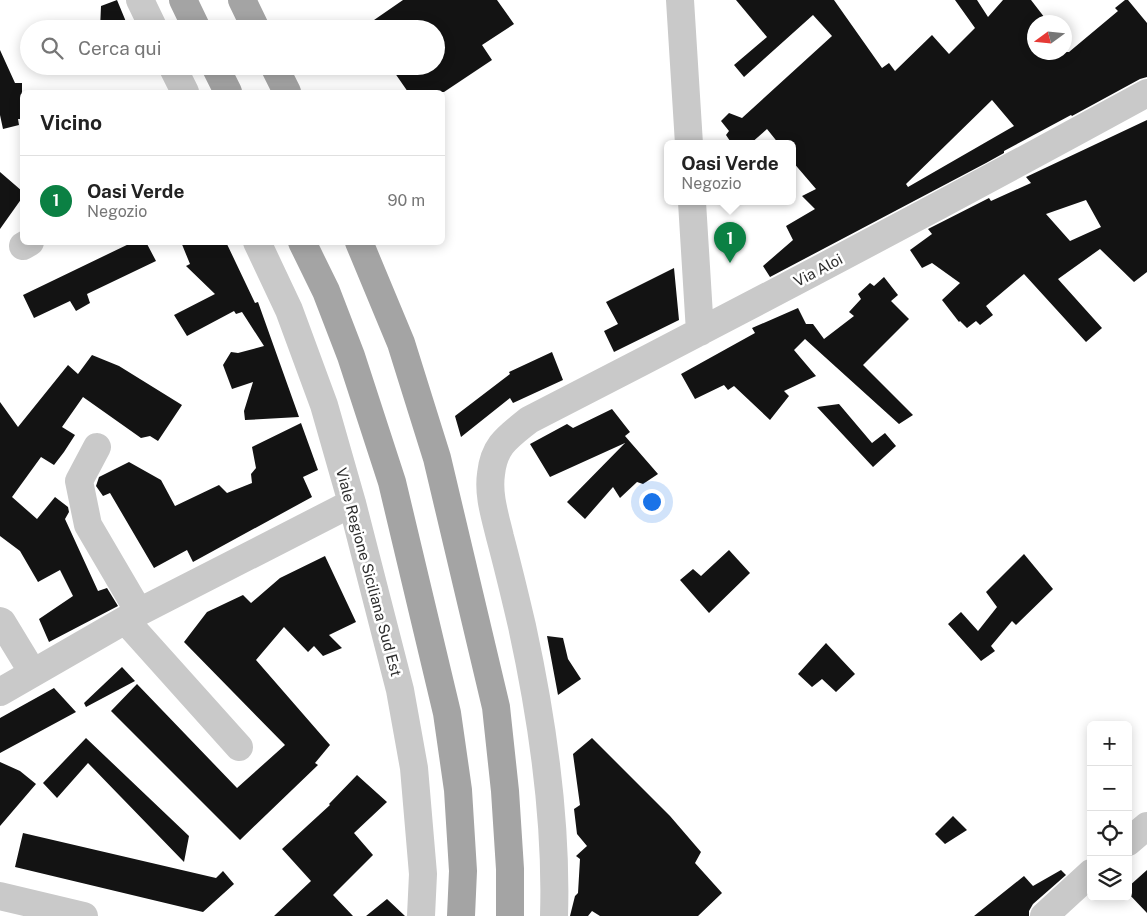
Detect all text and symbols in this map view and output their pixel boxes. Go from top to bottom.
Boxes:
north arrow [1027,15,1072,60]
search box [20,20,445,75]
icon: search [38,34,66,62]
text: Cerca qui [78,37,161,59]
text: Vicino [40,110,102,135]
popup [664,140,796,205]
text: Oasi Verde [681,152,779,174]
text: Negozio [681,174,742,193]
text: Oasi Verde [87,180,184,202]
text: 1 [53,191,59,210]
text: 90 m [388,191,425,210]
text: Negozio [87,202,147,221]
pin: 1 [714,222,746,263]
street label: Via Aloi [791,250,845,290]
street label: Viale Regione Siciliana Sud Est [333,466,405,678]
your location [639,489,665,515]
map controls [1087,721,1132,901]
button: + [1087,721,1132,766]
button: − [1087,766,1132,811]
button: locate [1087,811,1132,856]
button: layers [1087,856,1132,901]

